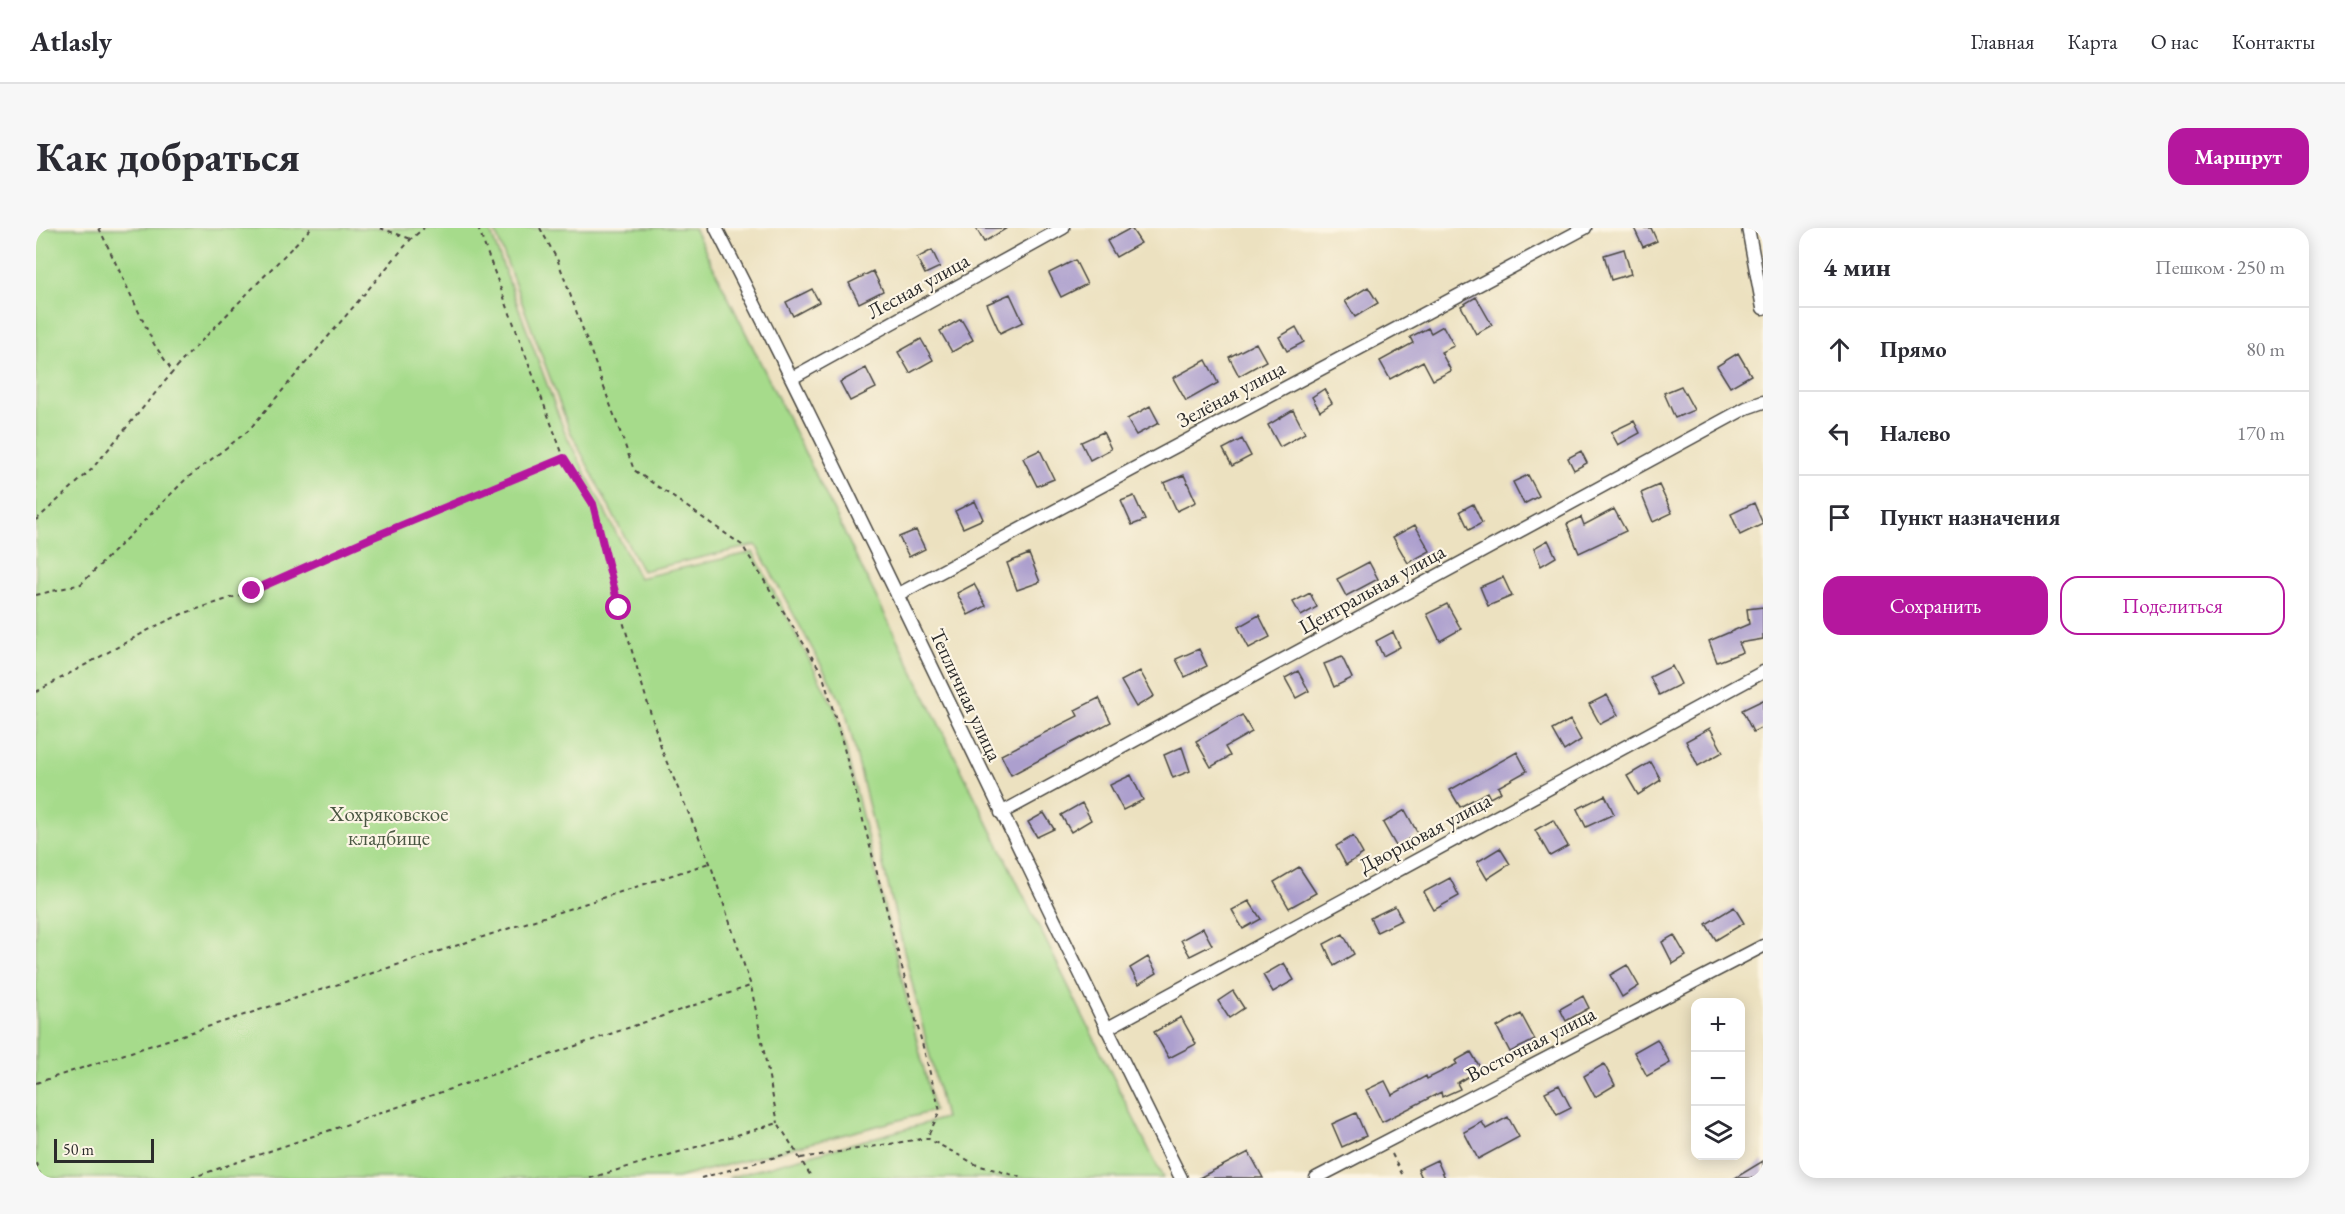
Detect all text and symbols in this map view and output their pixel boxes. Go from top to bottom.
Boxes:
text: Atlasly [30,23,112,59]
text: Главная [1970,28,2034,55]
text: Карта [2067,28,2118,55]
text: О нас [2151,28,2199,55]
text: Контакты [2232,28,2315,55]
button: Маршрут [2168,128,2309,185]
text: Как добраться [36,129,300,184]
street label: Лесная улица [862,246,974,325]
text: 4 мин [1823,250,1891,284]
text: Пешком · 250 m [2155,254,2285,280]
icon: ahead [1823,333,1856,366]
text: Прямо [1880,335,1947,364]
text: 80 m [2246,336,2285,362]
street label: Зелёная улица [1172,353,1290,433]
icon: left [1823,417,1856,450]
text: Налево [1880,419,1950,448]
text: 170 m [2237,420,2285,446]
icon: arrive [1823,501,1856,534]
text: Пункт назначения [1880,503,2060,532]
street label: Центральная улица [1294,537,1450,640]
button: Сохранить [1823,576,2048,635]
button: Поделиться [2060,576,2285,635]
route end [238,577,264,603]
route start [605,594,631,620]
street label: Тепличная улица [924,624,1009,766]
street label: Дворцовая улица [1354,786,1496,879]
park label: Хохряковское кладбище [329,800,448,851]
map controls [1691,998,1745,1160]
button: + [1691,998,1745,1052]
street label: Восточная улица [1462,999,1601,1088]
button: − [1691,1052,1745,1106]
button: layers [1691,1106,1745,1160]
scale bar [54,1136,154,1164]
text: 50 m [63,1139,94,1160]

